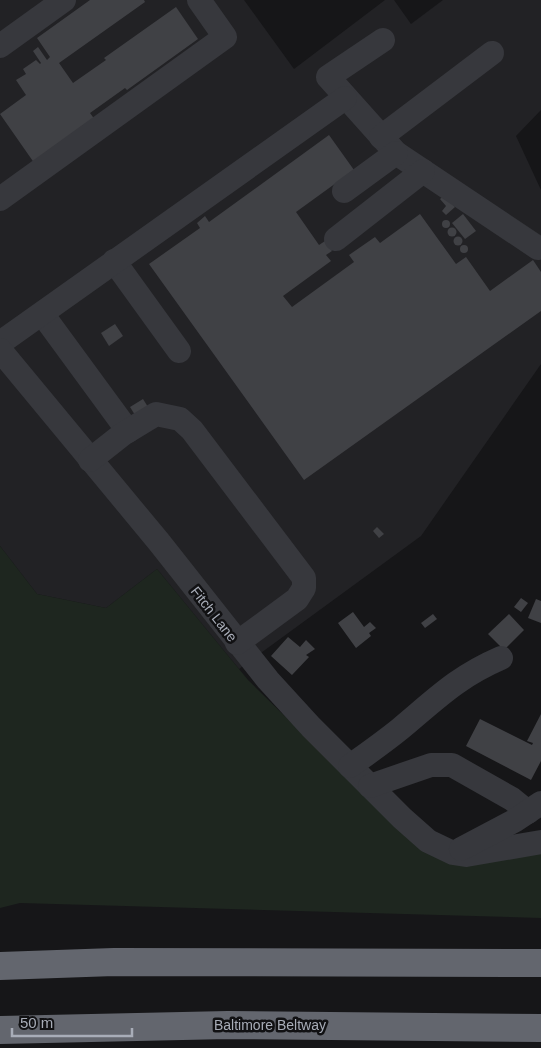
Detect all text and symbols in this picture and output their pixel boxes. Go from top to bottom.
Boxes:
street label: Fitch Lane [188,583,241,645]
scale bar [12,1006,132,1038]
text: 50 m [20,1014,53,1031]
street label: Baltimore Beltway [214,1017,326,1033]

